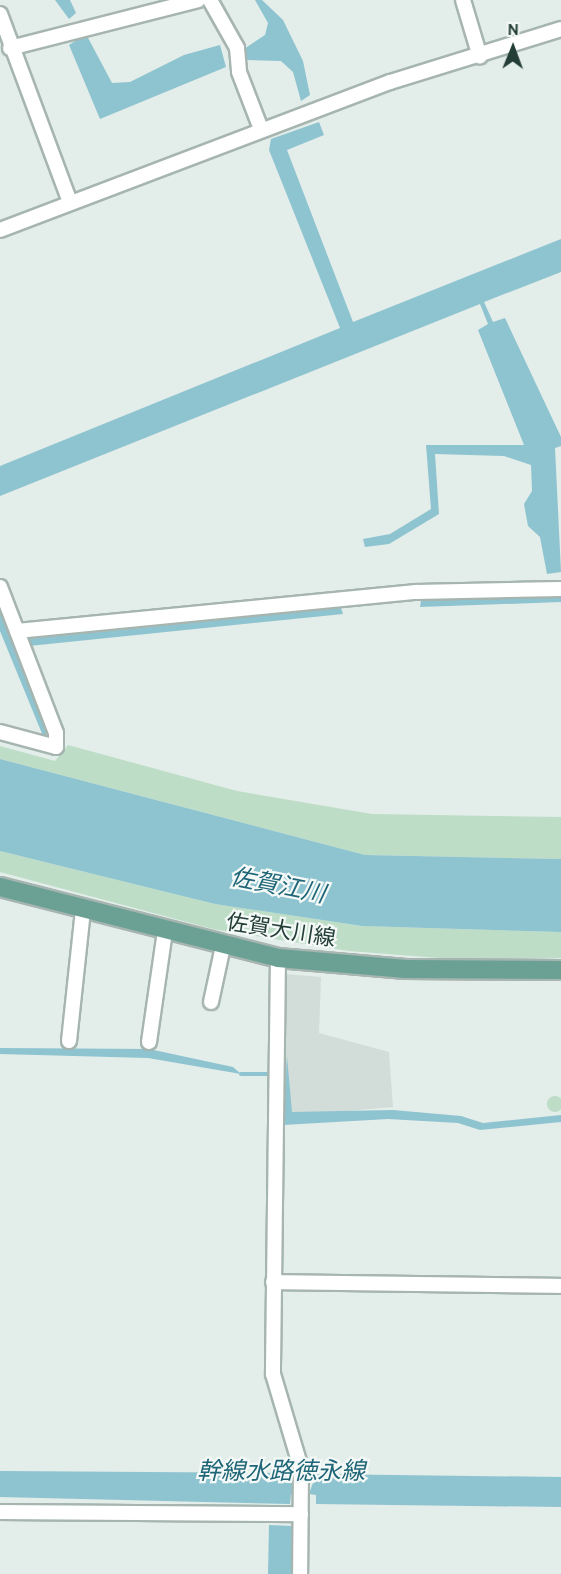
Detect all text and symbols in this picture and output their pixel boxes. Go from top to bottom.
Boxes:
north arrow [483,18,543,78]
text: N [508,20,519,39]
water label: 佐賀江川 [228,862,328,908]
street label: 佐賀大川線 [225,908,337,952]
water label: 幹線水路徳永線 [197,1457,365,1485]

